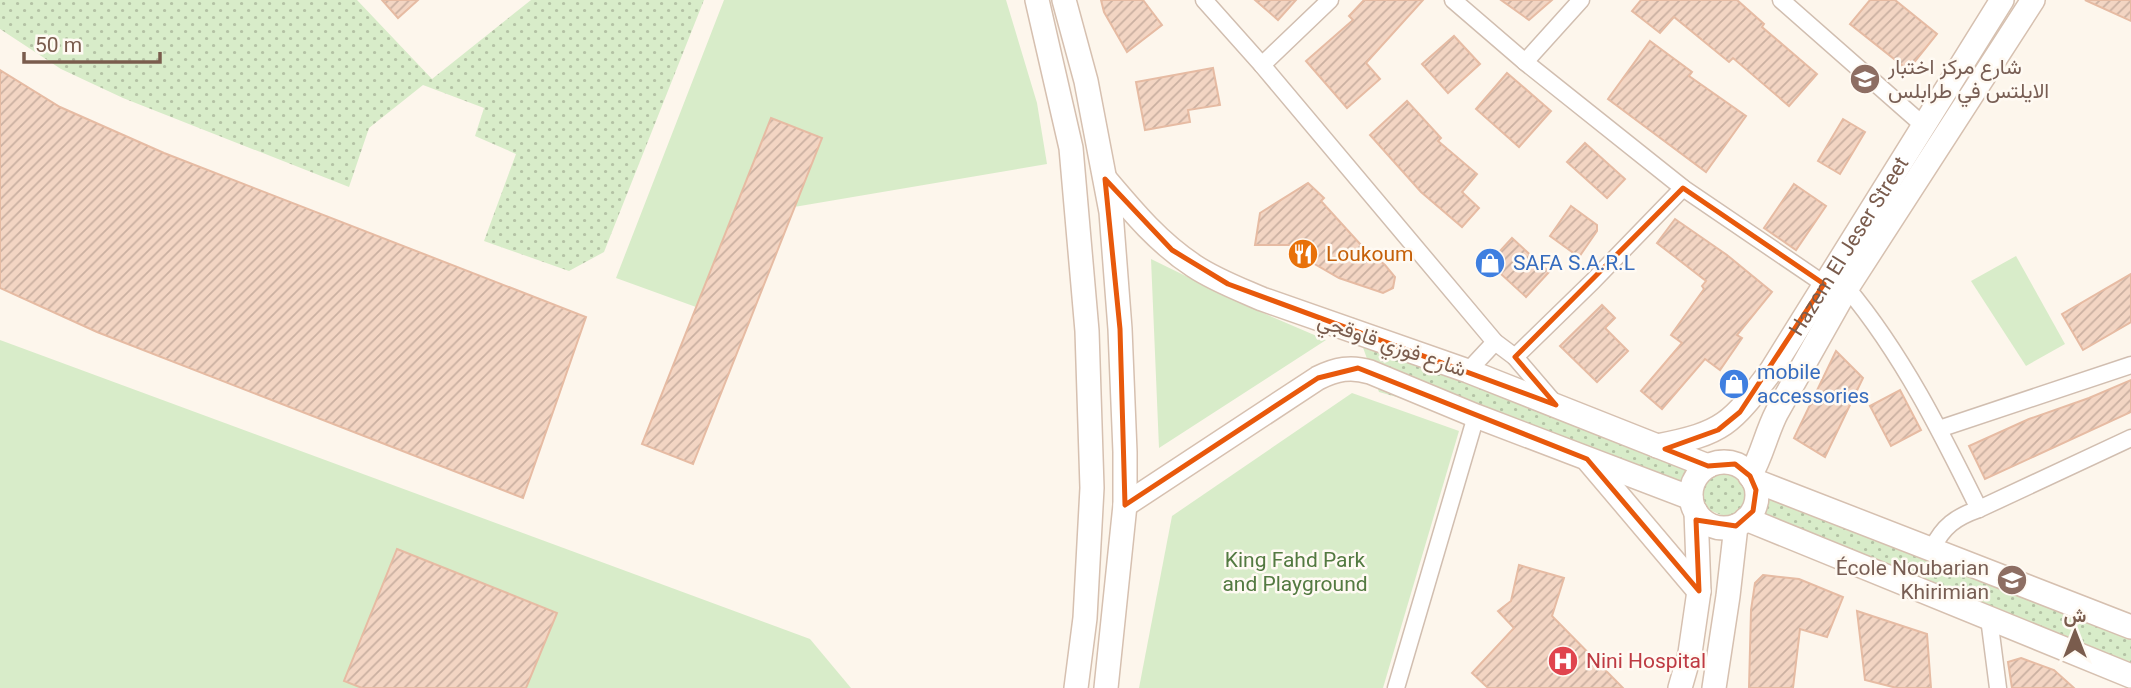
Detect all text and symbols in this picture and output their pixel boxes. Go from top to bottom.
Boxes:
scale bar [24,21,161,65]
text: 50 m [35,33,82,57]
place label: شارع مركز اختبار الايلتس في طرابلس [1887,55,2049,108]
school or university icon: شارع مركز اختبار الايلتس في طرابلس [1848,62,1882,96]
street label: Hazem El Jeser Street [1784,152,1913,340]
restaurant icon: Loukoum [1286,237,1320,271]
place label: Loukoum [1326,242,1413,266]
shop icon: SAFA S.A.R.L [1473,246,1507,280]
place label: SAFA S.A.R.L [1513,251,1635,275]
street label: شارع فوزي قاوقجي [1313,308,1469,386]
place label: mobile accessories [1757,360,1869,408]
shop icon: mobile accessories [1717,367,1751,401]
park label: King Fahd Park and Playground [1222,548,1368,596]
place label: École Noubarian Khirimian [1836,556,1989,604]
school or university icon: École Noubarian Khirimian [1995,563,2029,597]
north arrow [2040,597,2110,667]
text: ش [2064,604,2087,627]
hospital icon: Nini Hospital [1546,644,1580,678]
place label: Nini Hospital [1586,649,1706,673]

